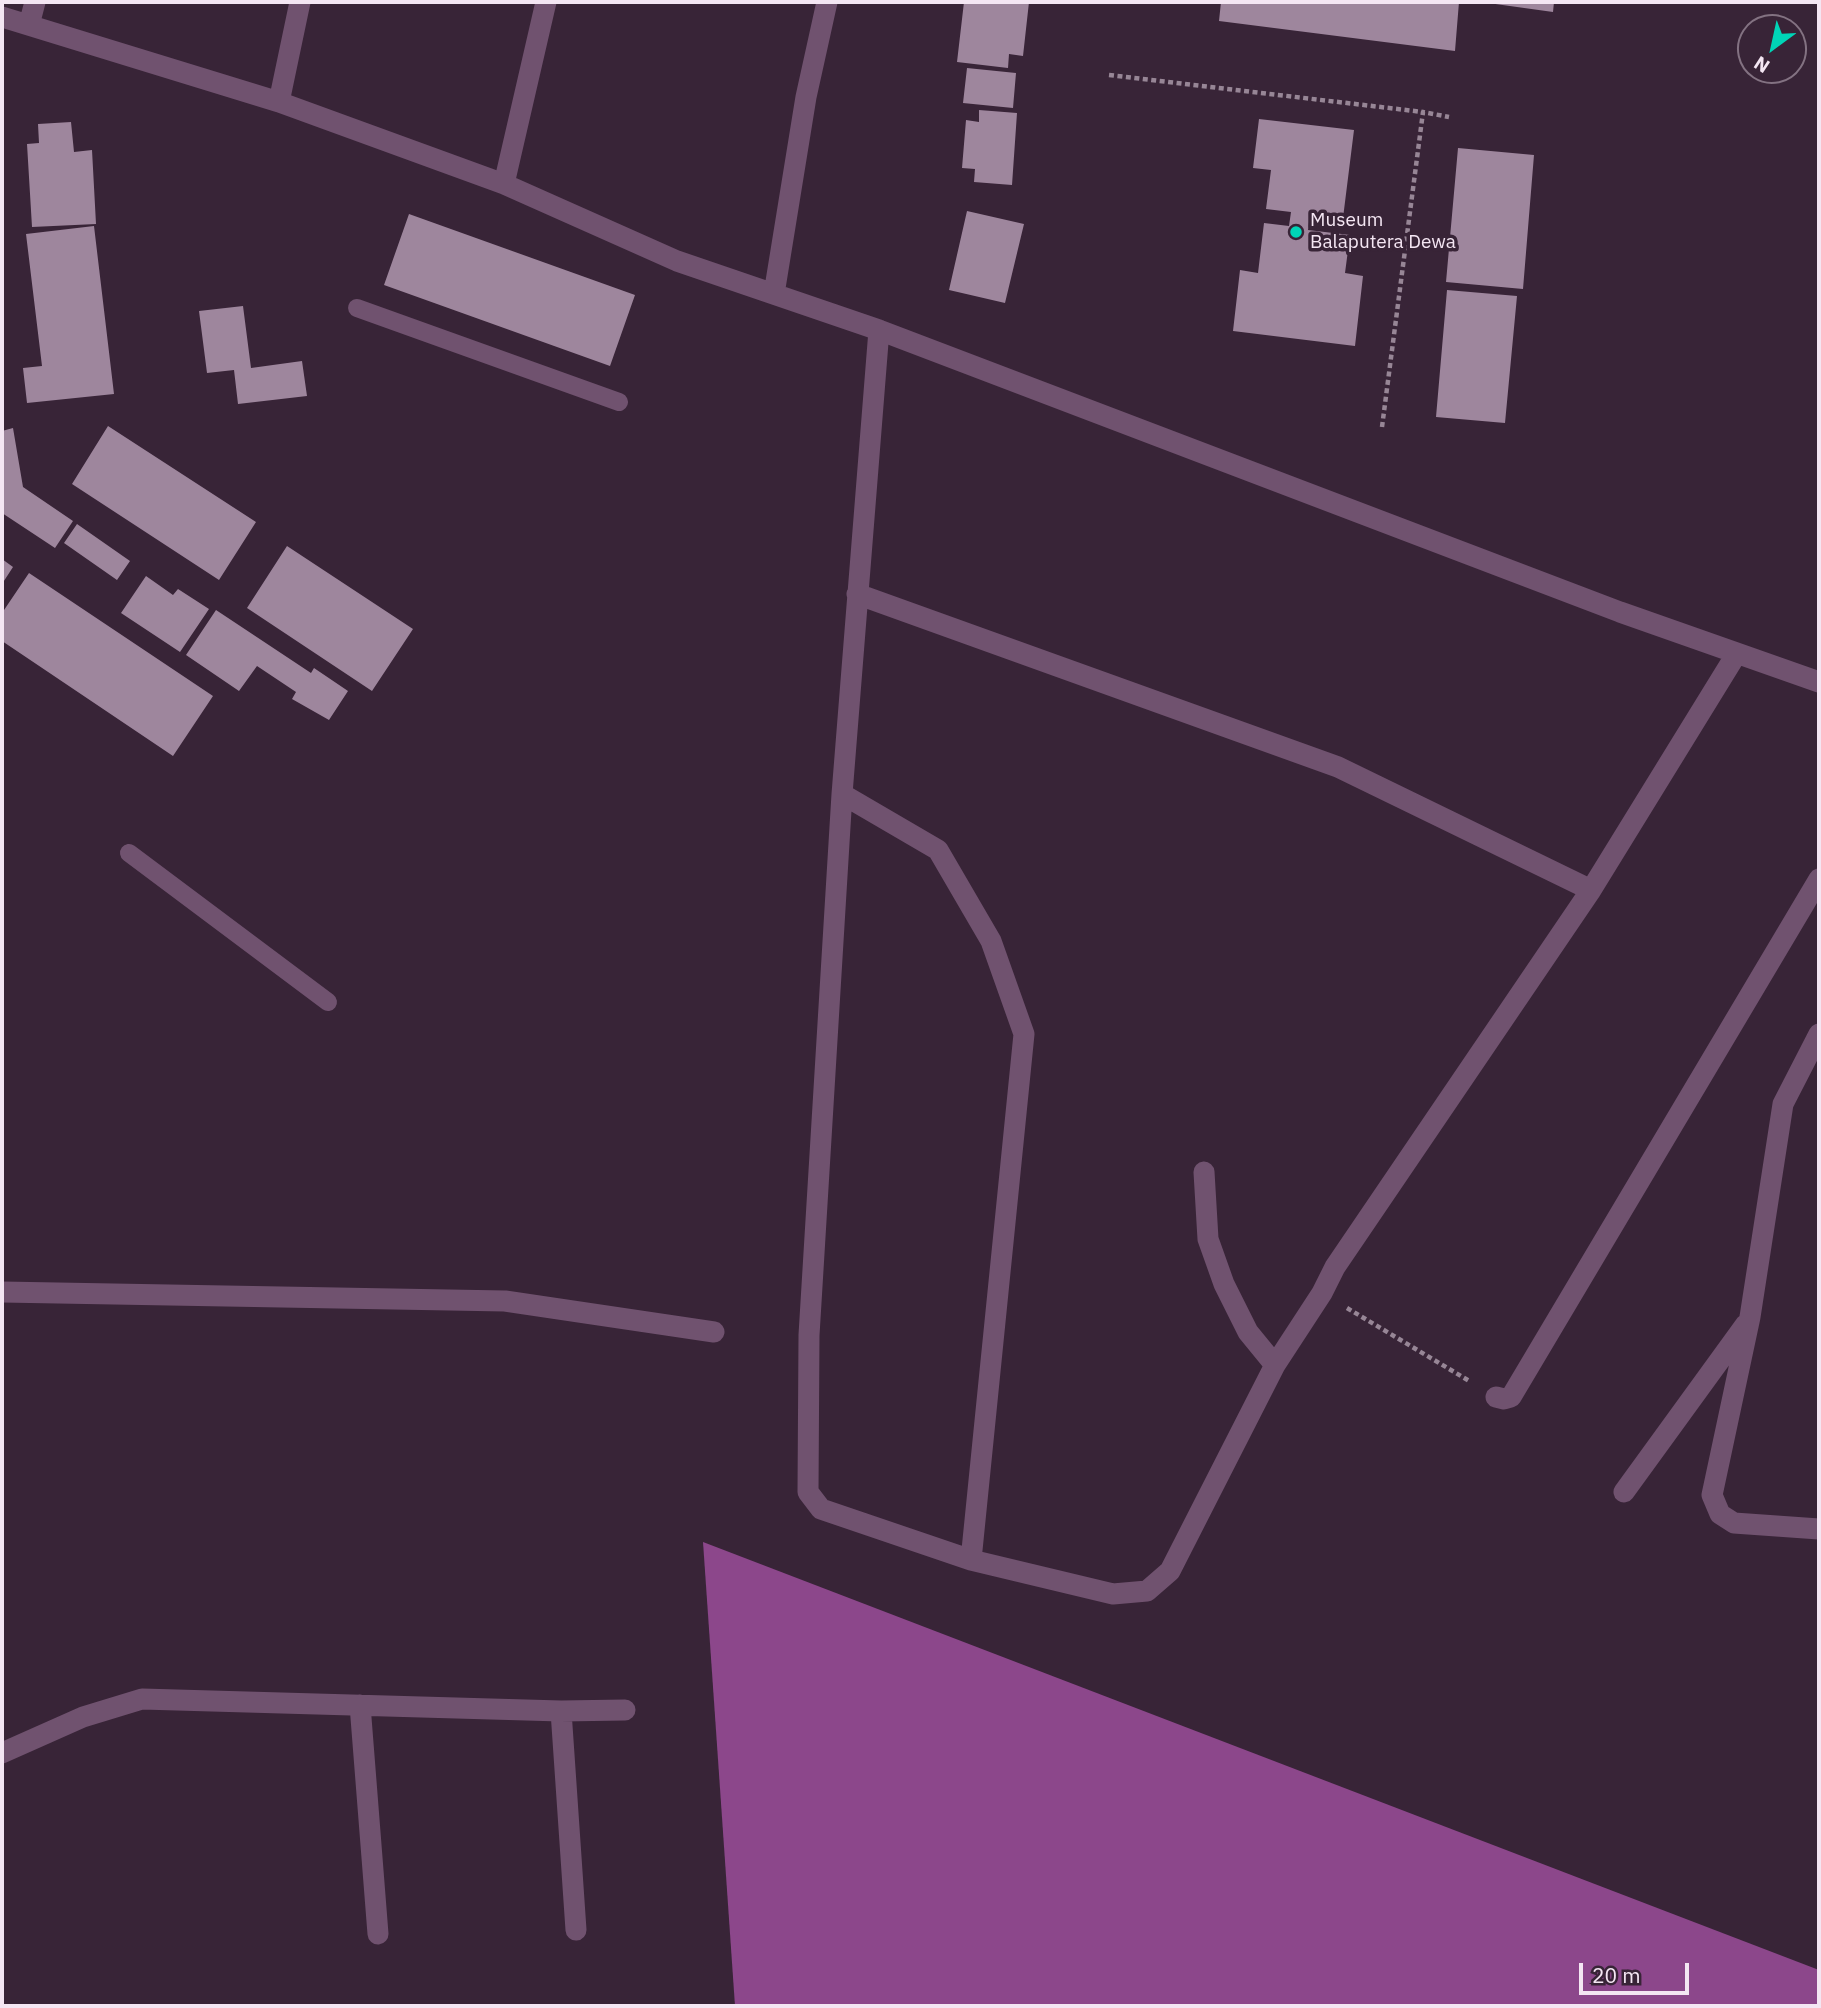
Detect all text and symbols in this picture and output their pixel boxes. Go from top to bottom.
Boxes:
north arrow [1737,14,1807,84]
text: N [1749,51,1774,79]
place label: Museum Balaputera Dewa [1310,210,1456,254]
marker: Museum Balaputera Dewa [1288,224,1304,240]
scale bar [1583,1948,1693,1992]
text: 20 m [1592,1961,1641,1989]

